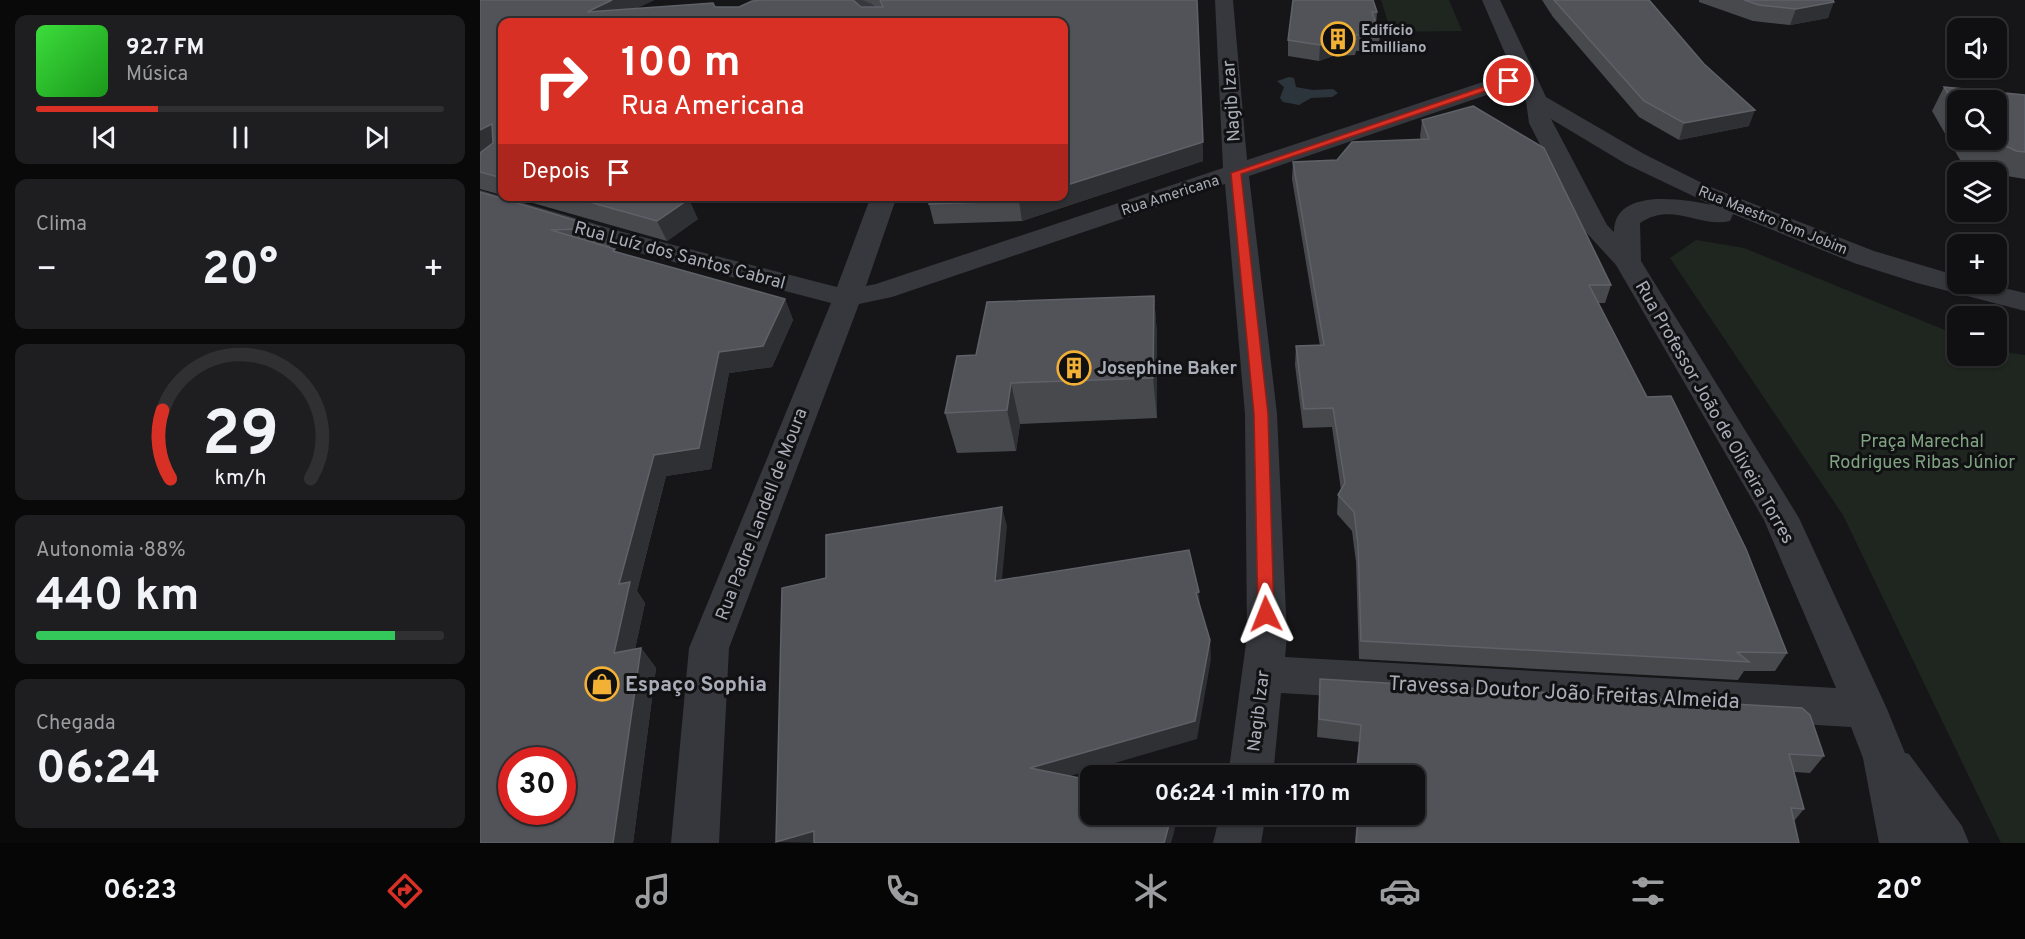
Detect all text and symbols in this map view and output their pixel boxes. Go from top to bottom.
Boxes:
map controls [1947,18,2007,366]
button: sound [1947,18,2007,78]
building icon: Edifício Emilliano [1320,21,1356,57]
place label: Edifício Emilliano [1361,22,1427,58]
text: 92.7 FM [126,35,204,62]
text: 100 m [621,38,740,91]
icon: right [522,42,600,120]
pin [1483,55,1534,106]
street label: Nagib Izar [1218,59,1247,143]
text: Música [126,62,188,88]
icon: arrive [1492,64,1525,97]
text: Rua Americana [621,90,804,124]
button: search [1947,90,2007,150]
icon: previous [88,121,121,154]
icon: pause [224,121,257,154]
icon: next [360,121,393,154]
icon: arrive [602,156,635,189]
text: Depois [522,159,590,186]
button: layers [1947,162,2007,222]
street label: Rua Americana [1119,172,1222,221]
street label: Rua Maestro Tom Jobim [1695,183,1850,260]
text: Clima [36,212,87,238]
street label: Rua Luíz dos Santos Cabral [571,217,788,296]
button: + [1947,234,2007,294]
text: 20° [202,243,278,300]
text: − [36,250,57,292]
text: + [423,250,444,292]
street label: Rua Professor João de Oliveira Torres [1629,277,1799,548]
button: − [1947,306,2007,366]
building icon: Josephine Baker [1056,350,1092,386]
place label: Josephine Baker [1097,358,1238,381]
text: 29 [202,398,278,477]
street label: Rua Padre Landell de Moura [711,405,814,624]
park label: Praça Marechal Rodrigues Ribas Júnior [1829,431,2015,475]
text: km/h [214,465,266,492]
text: Autonomia · 88% [36,538,186,564]
text: 440 km [36,569,199,626]
position arrow [1234,582,1298,646]
shop icon: Espaço Sophia [584,666,620,702]
street label: Nagib Izar [1243,669,1276,753]
street label: Travessa Doutor João Freitas Almeida [1388,671,1740,716]
place label: Espaço Sophia [625,672,767,699]
text: Chegada [36,711,116,737]
text: 06:24 [36,742,161,799]
speed limit sign: 30 [498,747,576,825]
text: 06:24 · 1 min · 170 m [1155,781,1350,808]
icon: directions [384,870,426,912]
icon: music [632,870,674,912]
icon: phone [881,870,923,912]
icon: climate [1130,870,1172,912]
icon: car [1379,870,1421,912]
icon: filters [1627,870,1669,912]
text: 06:23 [103,874,177,908]
text: 20° [1876,874,1922,908]

